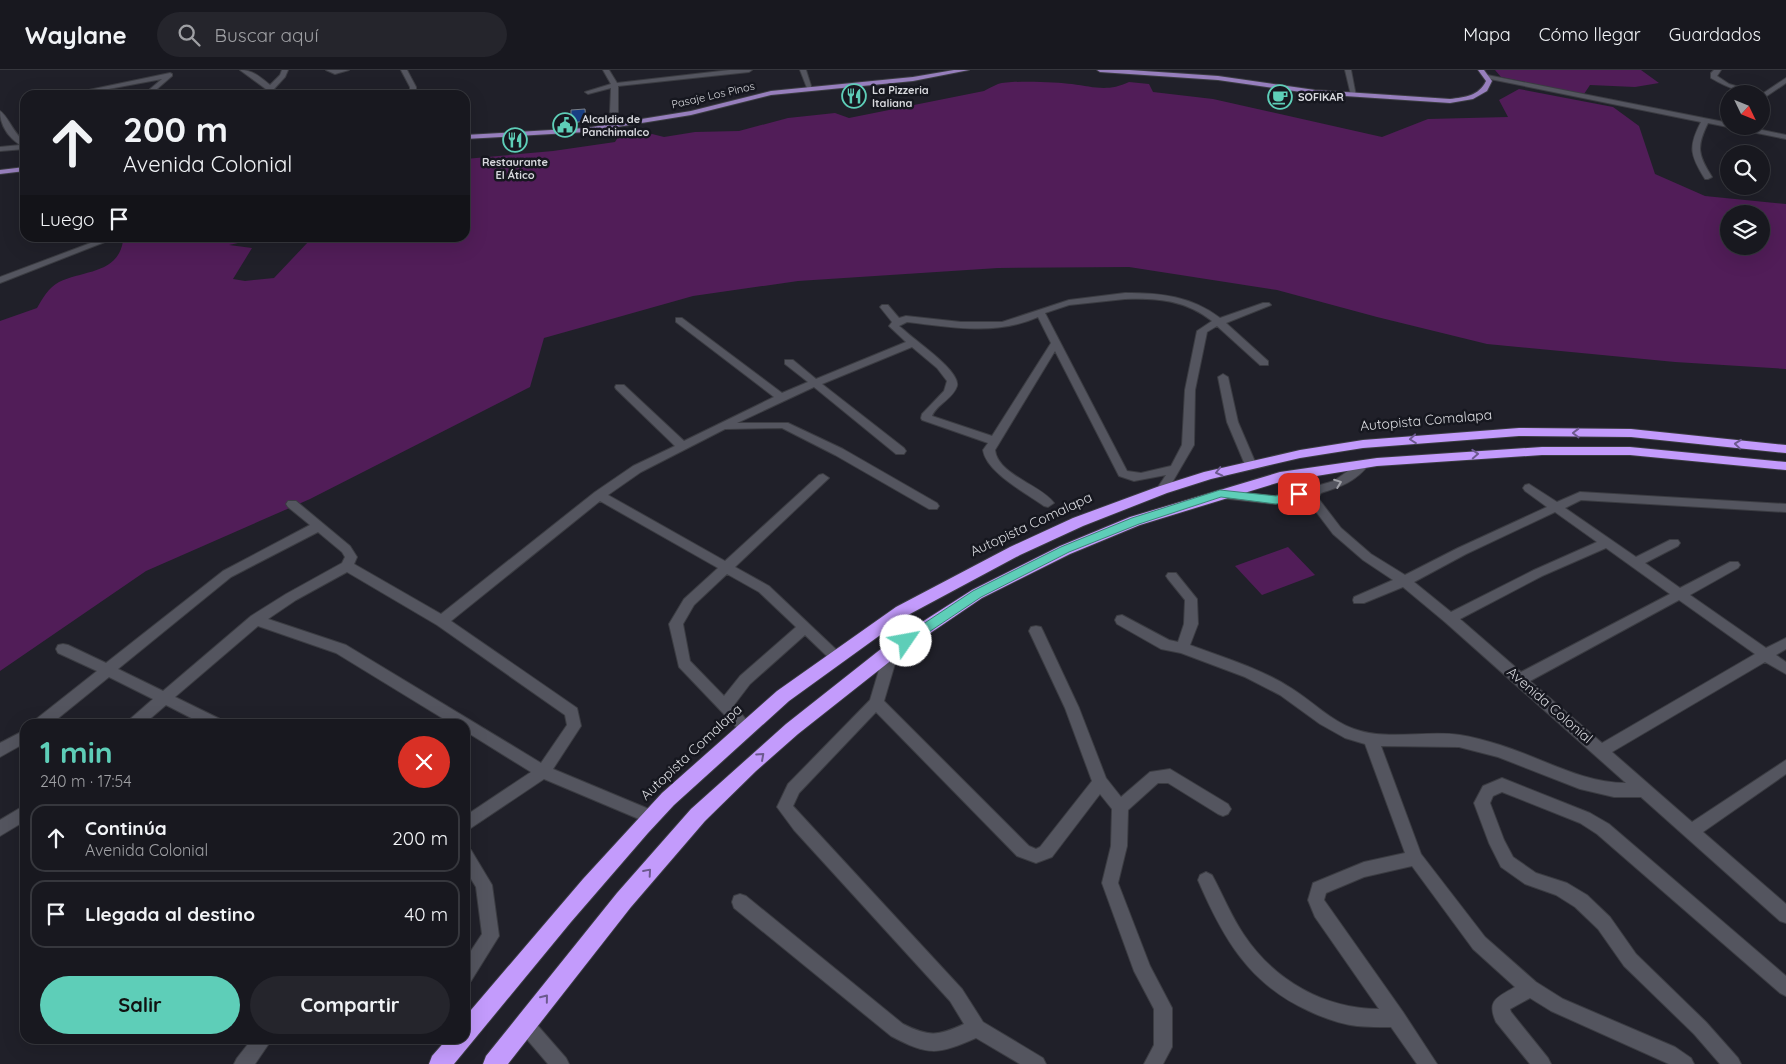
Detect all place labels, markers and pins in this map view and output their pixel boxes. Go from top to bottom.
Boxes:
restaurant icon: La Pizzeria Italiana [841,83,867,109]
place label: La Pizzeria Italiana [872,83,929,110]
cafe icon: SOFIKAR [1267,84,1293,110]
place label: SOFIKAR [1298,90,1344,104]
public building icon: Alcaldia de Panchimalco [552,112,578,138]
place label: Alcaldia de Panchimalco [582,112,649,139]
restaurant icon: Restaurante El Ático [502,127,528,153]
place label: Restaurante El Ático [482,155,549,182]
pin [1278,473,1320,515]

